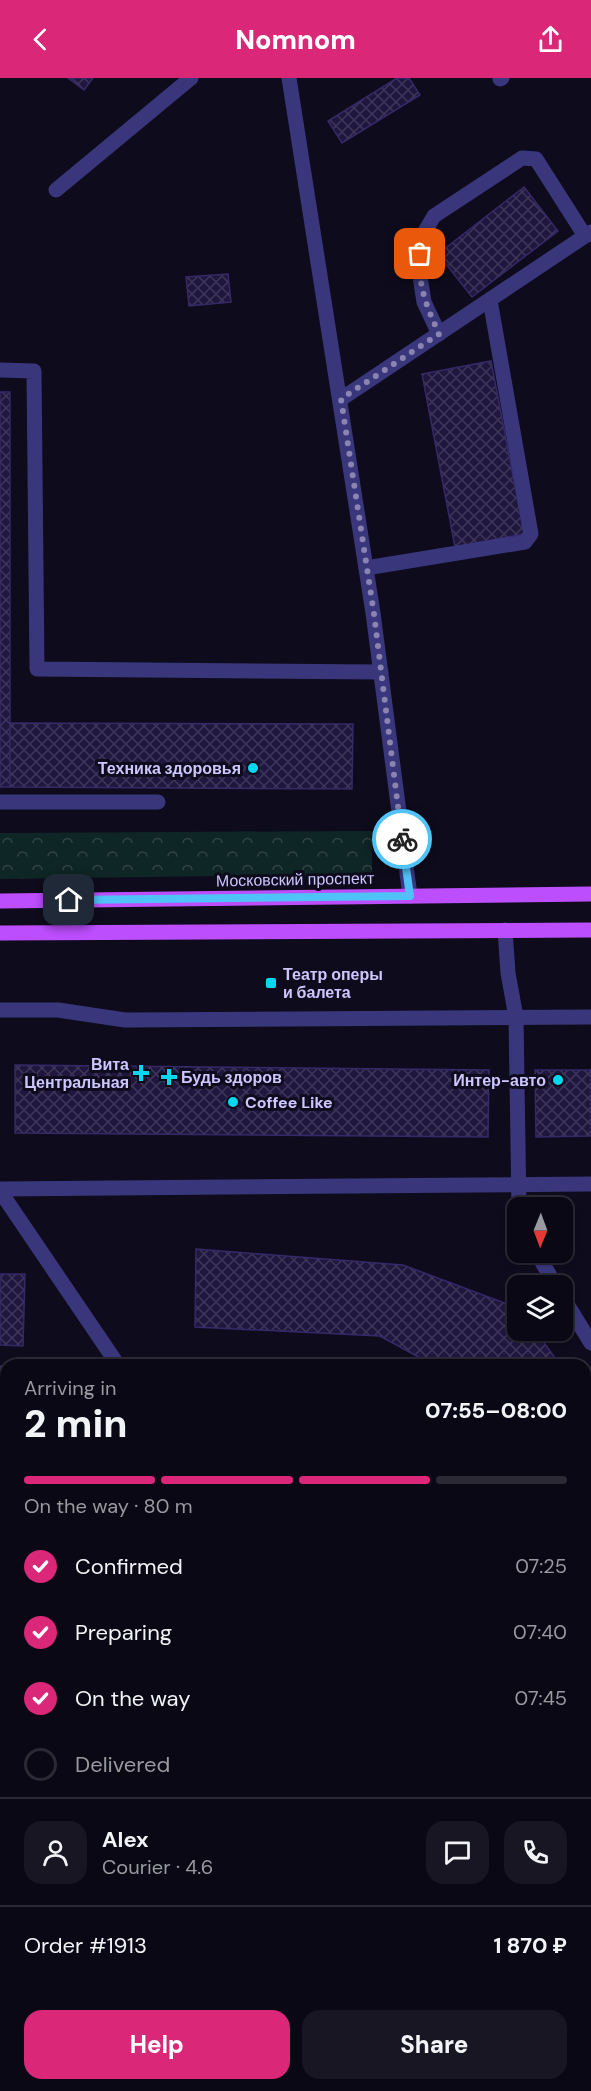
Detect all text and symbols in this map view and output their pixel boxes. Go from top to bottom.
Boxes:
text: Nomnom [235,22,356,57]
icon: back [24,23,57,56]
icon: share [534,23,567,56]
pin [394,228,445,279]
icon: bag [403,237,436,270]
place label: Техника здоровья [98,758,241,779]
marker: Техника здоровья [246,761,260,775]
courier [372,809,432,869]
icon: bike [386,823,419,856]
street label: Московский проспект [216,868,375,891]
pin [43,874,94,925]
icon: home [52,883,85,916]
place label: Театр оперы и балета [283,964,383,1003]
marker: Театр оперы и балета [264,976,278,990]
place label: Вита Центральная [24,1054,129,1093]
marker: Вита Центральная [134,1066,148,1080]
place label: Будь здоров [181,1067,282,1088]
marker: Будь здоров [162,1070,176,1084]
place label: Интер-авто [453,1070,546,1091]
marker: Интер-авто [551,1073,565,1087]
place label: Coffee Like [245,1092,333,1113]
marker: Coffee Like [226,1095,240,1109]
north arrow [507,1197,573,1263]
map controls [507,1197,573,1341]
button: layers [507,1275,573,1341]
text: Arriving in [24,1375,116,1401]
text: 07:55–08:00 [425,1396,567,1425]
text: 2 min [24,1398,128,1449]
text: On the way · 80 m [24,1493,192,1519]
icon: check [24,1550,57,1583]
text: Confirmed [75,1552,183,1581]
text: 07:25 [515,1553,567,1579]
icon: check [24,1616,57,1649]
text: Preparing [75,1618,172,1647]
text: 07:40 [513,1619,567,1645]
icon: check [24,1682,57,1715]
text: On the way [75,1684,190,1713]
text: 07:45 [515,1685,567,1711]
text: Delivered [75,1750,170,1779]
button: person [24,1821,87,1884]
button: chat [426,1821,489,1884]
button: phone [504,1821,567,1884]
text: Alex [102,1825,149,1854]
text: Courier · 4.6 [102,1854,213,1880]
text: Order #1913 [24,1931,147,1960]
text: 1 870 ₽ [493,1931,567,1960]
button: Help [24,2010,290,2079]
button: Share [302,2010,567,2079]

